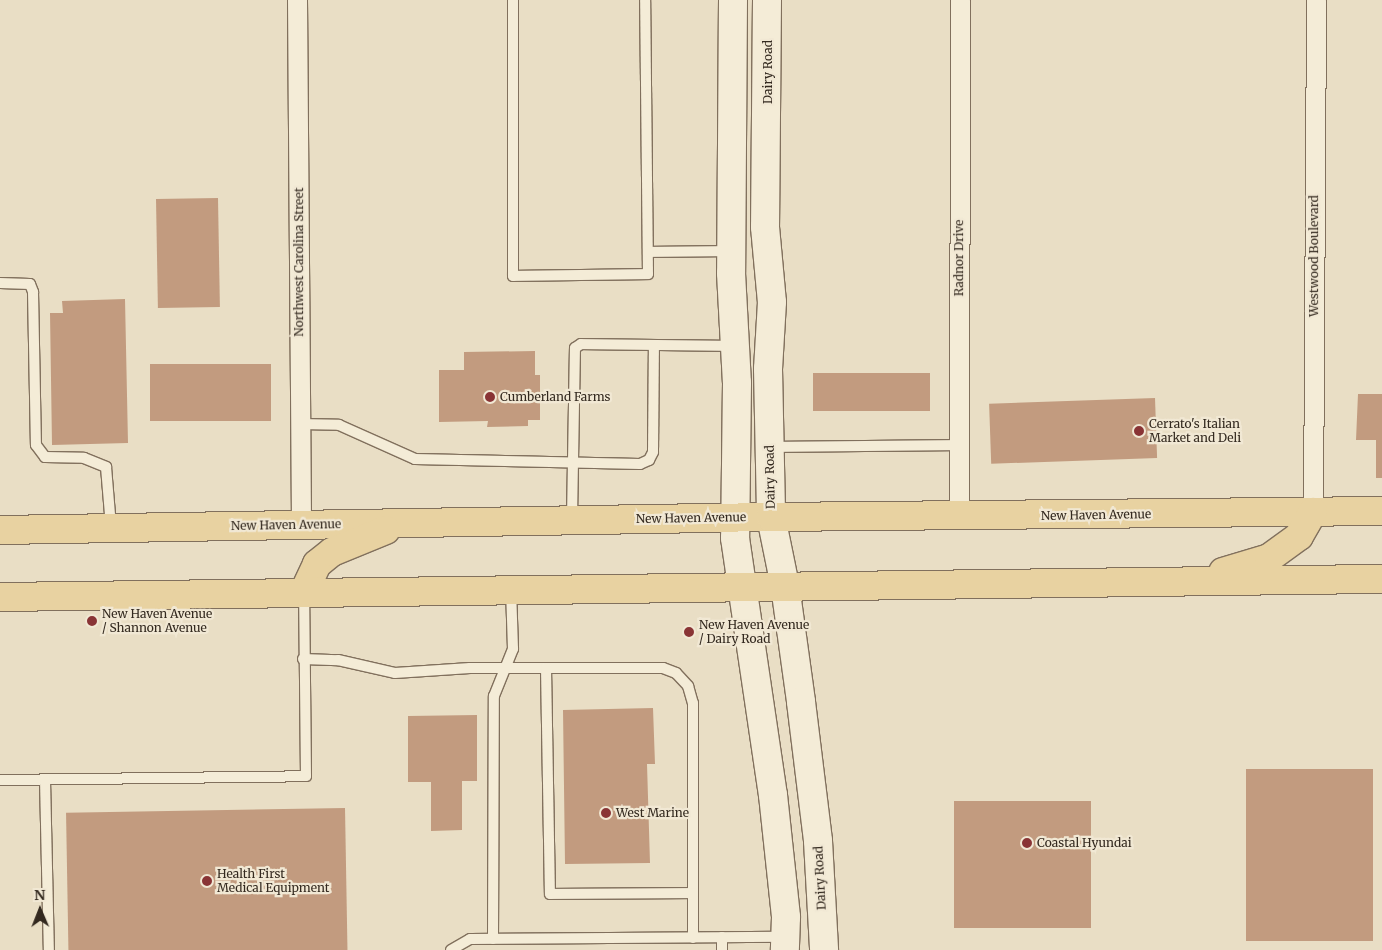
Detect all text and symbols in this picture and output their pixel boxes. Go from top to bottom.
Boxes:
street label: Dairy Road [761,40,775,104]
street label: Northwest Carolina Street [292,187,306,337]
street label: Westwood Boulevard [1307,195,1321,317]
street label: Radnor Drive [952,220,966,296]
place label: Cumberland Farms [500,390,610,404]
marker: Cumberland Farms [484,391,496,403]
place label: Cerrato's Italian Market and Deli [1149,417,1241,445]
marker: Cerrato's Italian Market and Deli [1133,425,1145,437]
street label: Dairy Road [762,445,778,509]
street label: New Haven Avenue [1041,507,1151,523]
street label: New Haven Avenue [636,510,746,526]
street label: New Haven Avenue [231,517,341,533]
place label: New Haven Avenue / Shannon Avenue [102,607,212,635]
marker: New Haven Avenue / Shannon Avenue [86,615,98,627]
place label: New Haven Avenue / Dairy Road [699,618,809,646]
marker: New Haven Avenue / Dairy Road [683,626,695,638]
place label: West Marine [616,806,689,820]
marker: West Marine [600,807,612,819]
place label: Coastal Hyundai [1037,836,1132,850]
marker: Coastal Hyundai [1021,837,1033,849]
street label: Dairy Road [811,846,829,910]
place label: Health First Medical Equipment [217,867,329,895]
marker: Health First Medical Equipment [201,875,213,887]
north arrow [15,885,65,935]
text: N [34,886,45,904]

